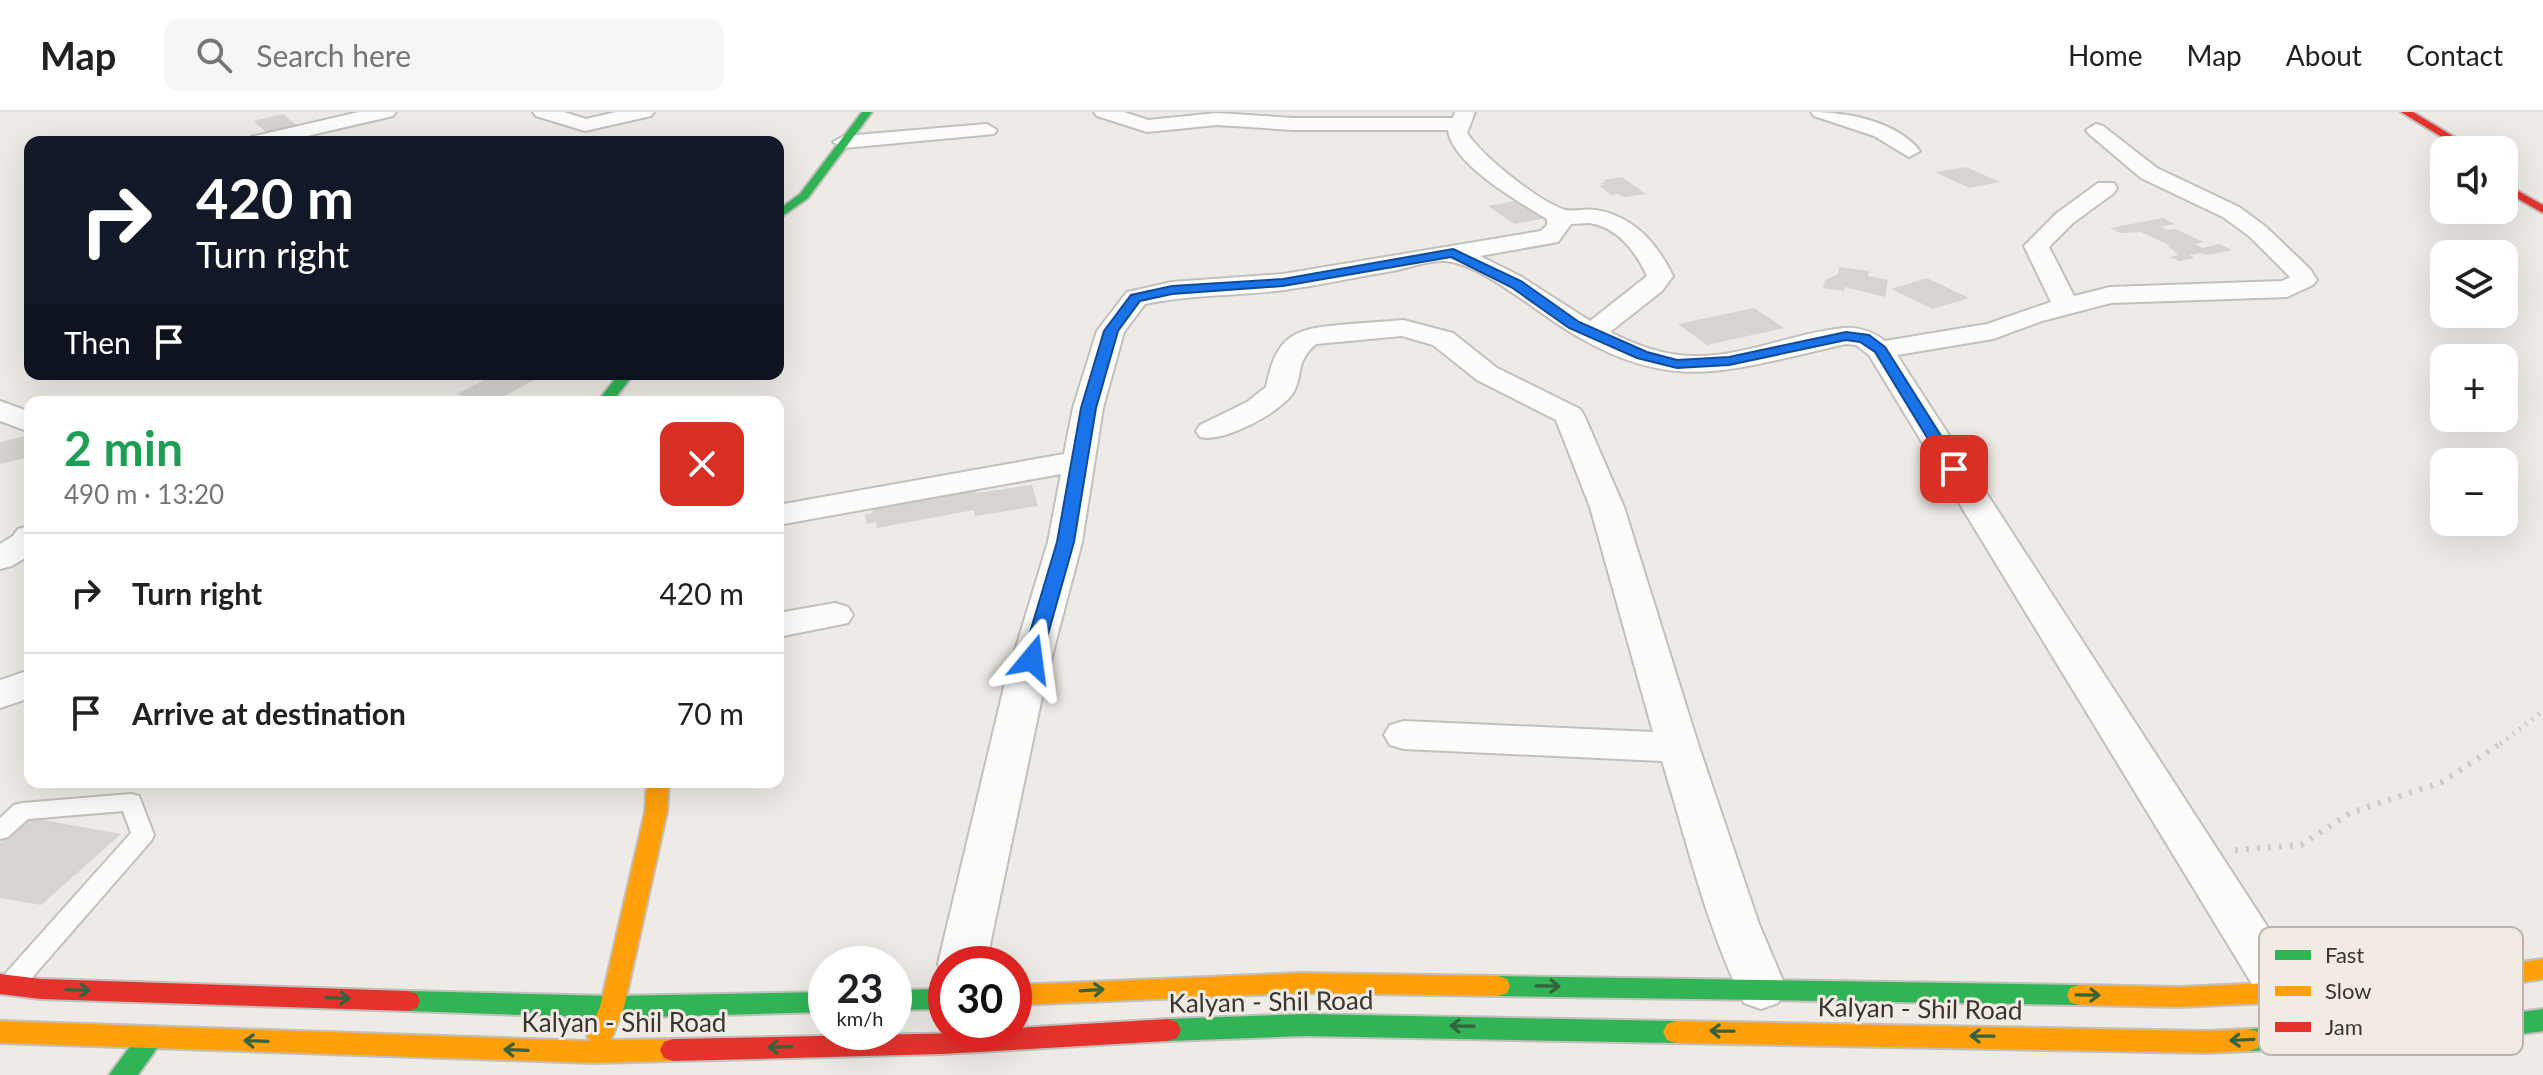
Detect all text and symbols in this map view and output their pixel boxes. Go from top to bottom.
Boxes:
search box [164,19,724,91]
text: Map [40,32,116,78]
icon: search [192,33,236,77]
text: Search here [256,37,411,73]
text: Home [2068,38,2143,72]
text: Map [2187,38,2242,72]
text: About [2286,38,2362,72]
text: Contact [2406,38,2503,72]
map controls [2430,136,2518,536]
button: sound [2430,136,2518,224]
text: 420 m [196,164,354,231]
icon: right [64,168,168,272]
text: Turn right [196,232,349,276]
button: layers [2430,240,2518,328]
icon: arrive [147,320,191,364]
text: Then [64,324,131,360]
button: + [2430,344,2518,432]
text: 2 min [64,419,183,476]
button: close [660,422,744,506]
pin [1920,435,1988,503]
icon: arrive [1932,447,1976,491]
button: − [2430,448,2518,536]
text: 490 m · 13:20 [64,478,224,510]
icon: right [64,571,108,615]
text: Turn right [132,575,262,611]
text: 420 m [659,575,744,611]
position arrow [990,617,1074,701]
icon: arrive [64,691,108,735]
text: Arrive at destination [132,695,406,731]
text: 70 m [677,695,744,731]
legend [2259,927,2523,1055]
text: Fast [2325,941,2364,968]
speed limit sign: 30 [928,946,1032,1050]
text: 23 [837,964,883,1012]
text: Slow [2325,977,2372,1004]
one-way arrow [1534,978,1561,993]
one-way arrow [64,982,91,998]
one-way arrow [1078,982,1105,997]
street label: Kalyan - Shil Road [1168,983,1374,1019]
one-way arrow [2074,987,2101,1003]
one-way arrow [324,990,351,1005]
street label: Kalyan - Shil Road [1817,990,2023,1026]
street label: Kalyan - Shil Road [522,1006,726,1038]
text: km/h [837,1006,883,1030]
text: Jam [2325,1013,2363,1040]
one-way arrow [1449,1019,1476,1034]
one-way arrow [1709,1023,1736,1039]
one-way arrow [1969,1029,1996,1044]
one-way arrow [243,1033,270,1048]
one-way arrow [2229,1033,2256,1048]
one-way arrow [767,1040,794,1055]
one-way arrow [503,1042,530,1057]

